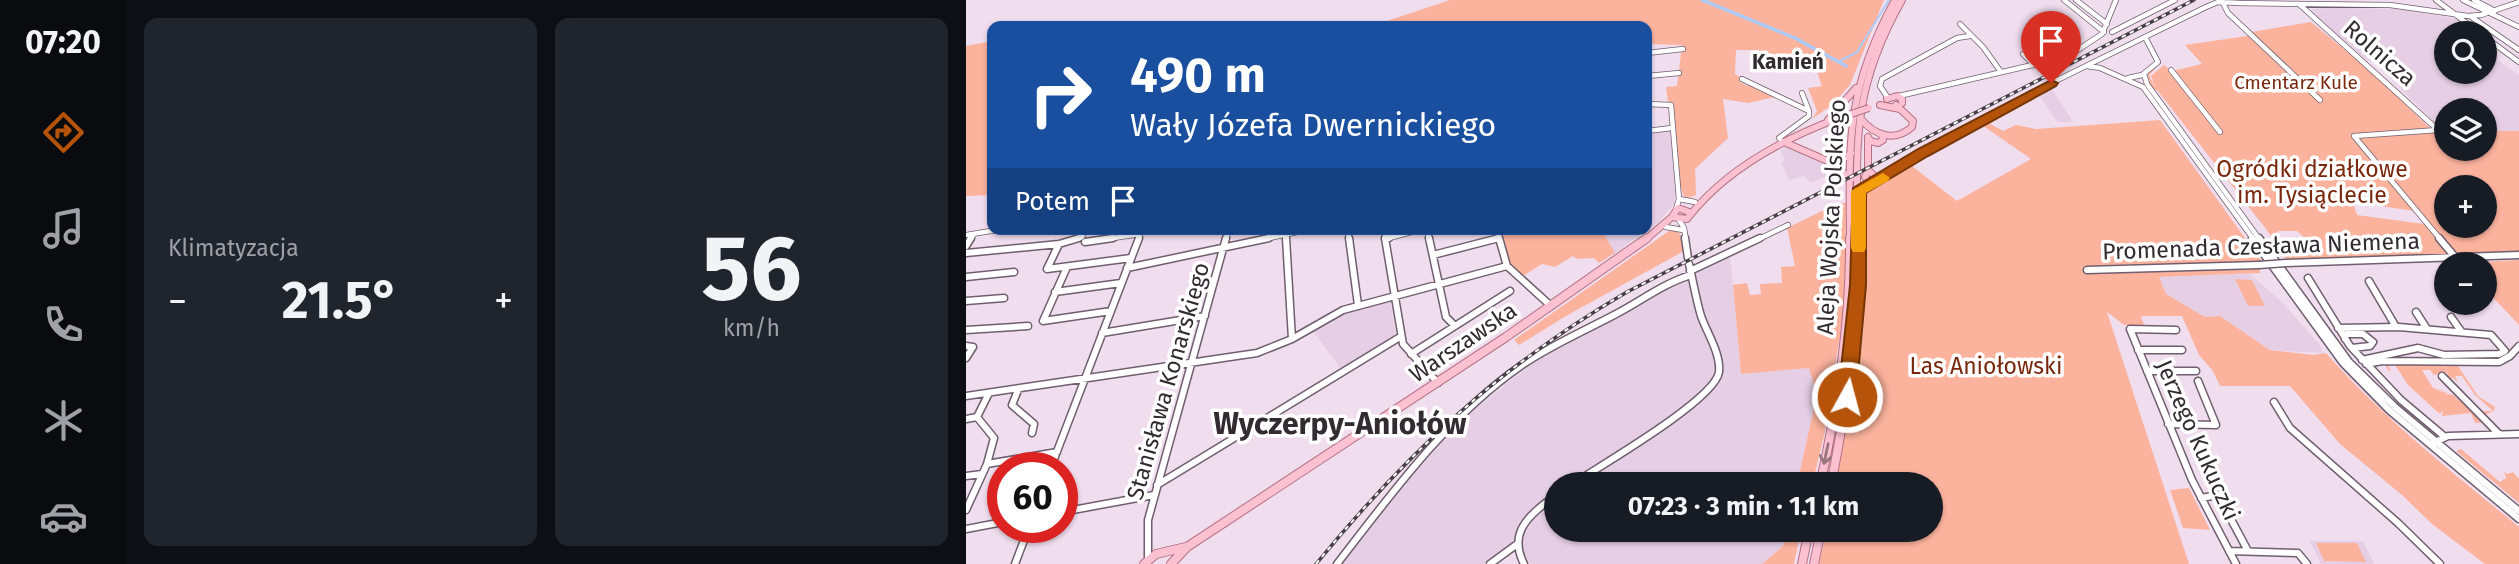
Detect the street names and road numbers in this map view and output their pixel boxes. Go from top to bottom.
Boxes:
street label: Rolnicza [2338,14,2422,92]
street label: Aleja Wojska Polskiego [1811,98,1851,336]
street label: Promenada Czesława Niemena [2102,226,2420,266]
street label: Stanisława Konarskiego [1121,259,1215,503]
street label: Warszawska [1404,296,1522,388]
street label: Jerzego Kukuczki [2150,355,2246,525]

